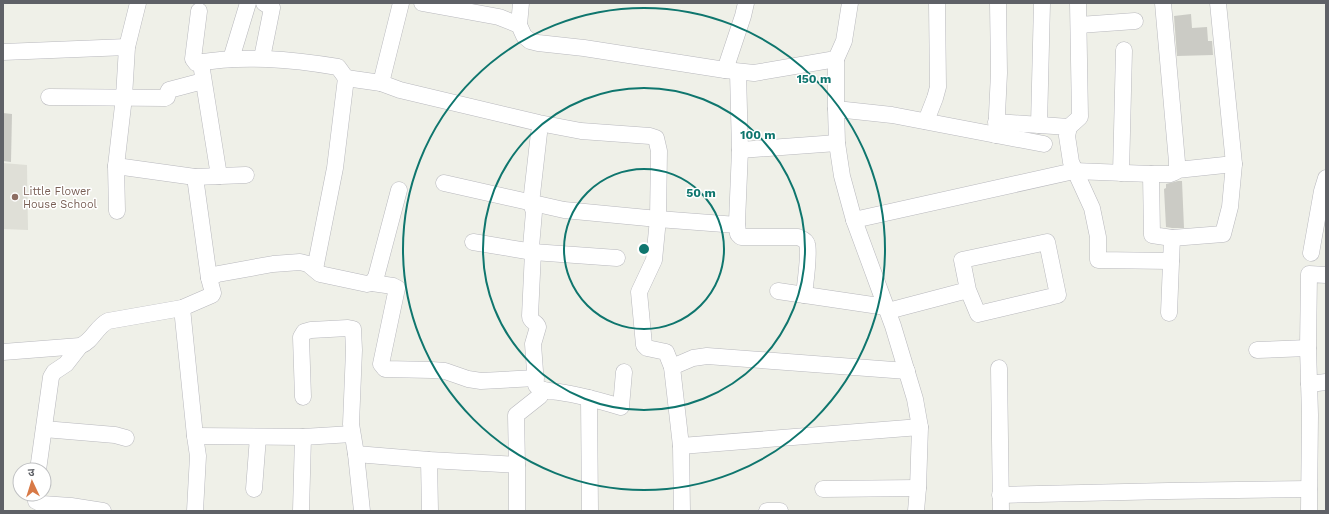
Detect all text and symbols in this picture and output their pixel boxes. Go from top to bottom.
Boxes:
text: 150 m [797,72,831,86]
text: 100 m [740,128,776,142]
place label: Little Flower House School [23,185,97,211]
text: 50 m [686,186,716,200]
marker: Little Flower House School [10,192,20,202]
centre of rings [637,242,651,256]
north arrow [12,462,52,502]
text: उ [28,466,36,479]

